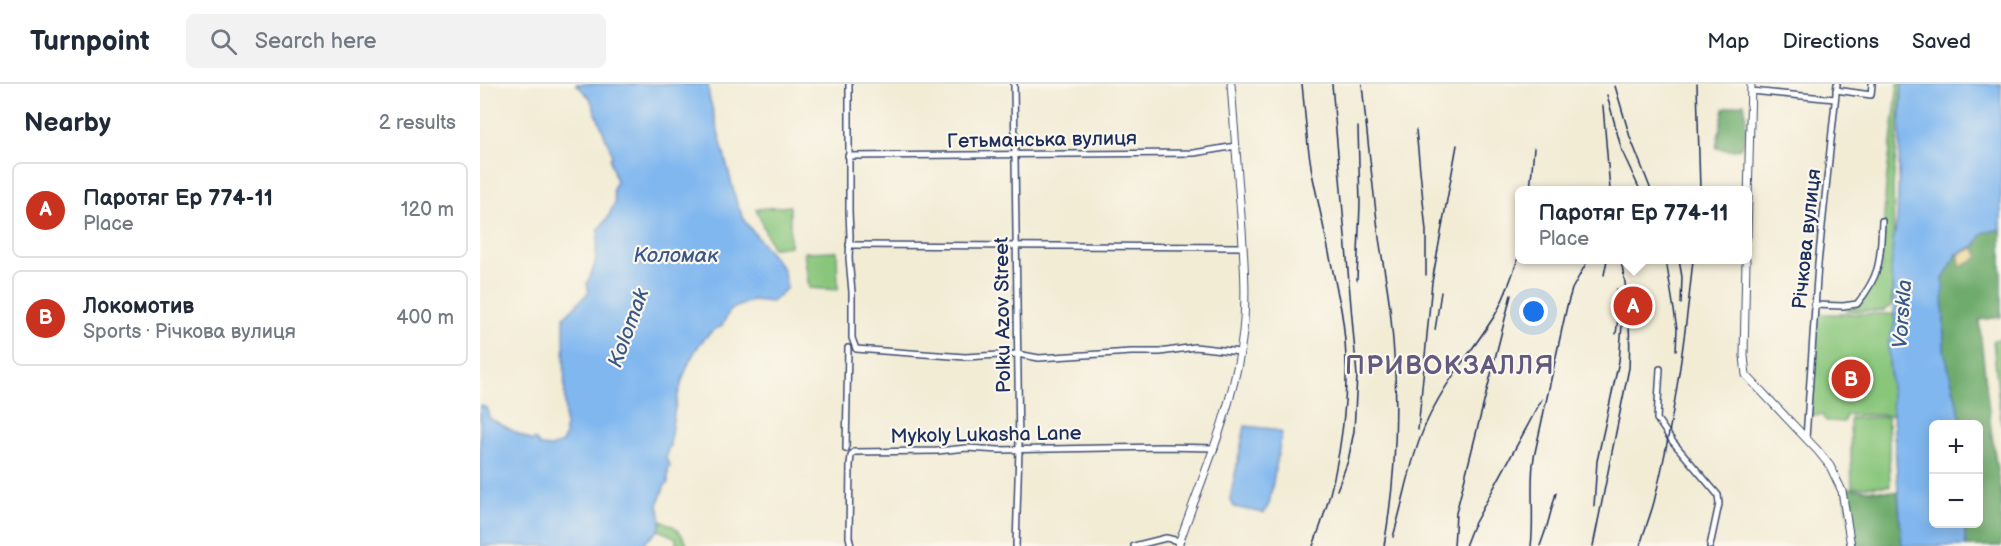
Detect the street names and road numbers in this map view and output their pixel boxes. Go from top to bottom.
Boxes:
street label: Гетьманська вулиця [947,126,1137,154]
street label: Річкова вулиця [1788,168,1826,311]
street label: Polku Azov Street [990,237,1016,393]
street label: Mykoly Lukasha Lane [890,421,1082,449]

